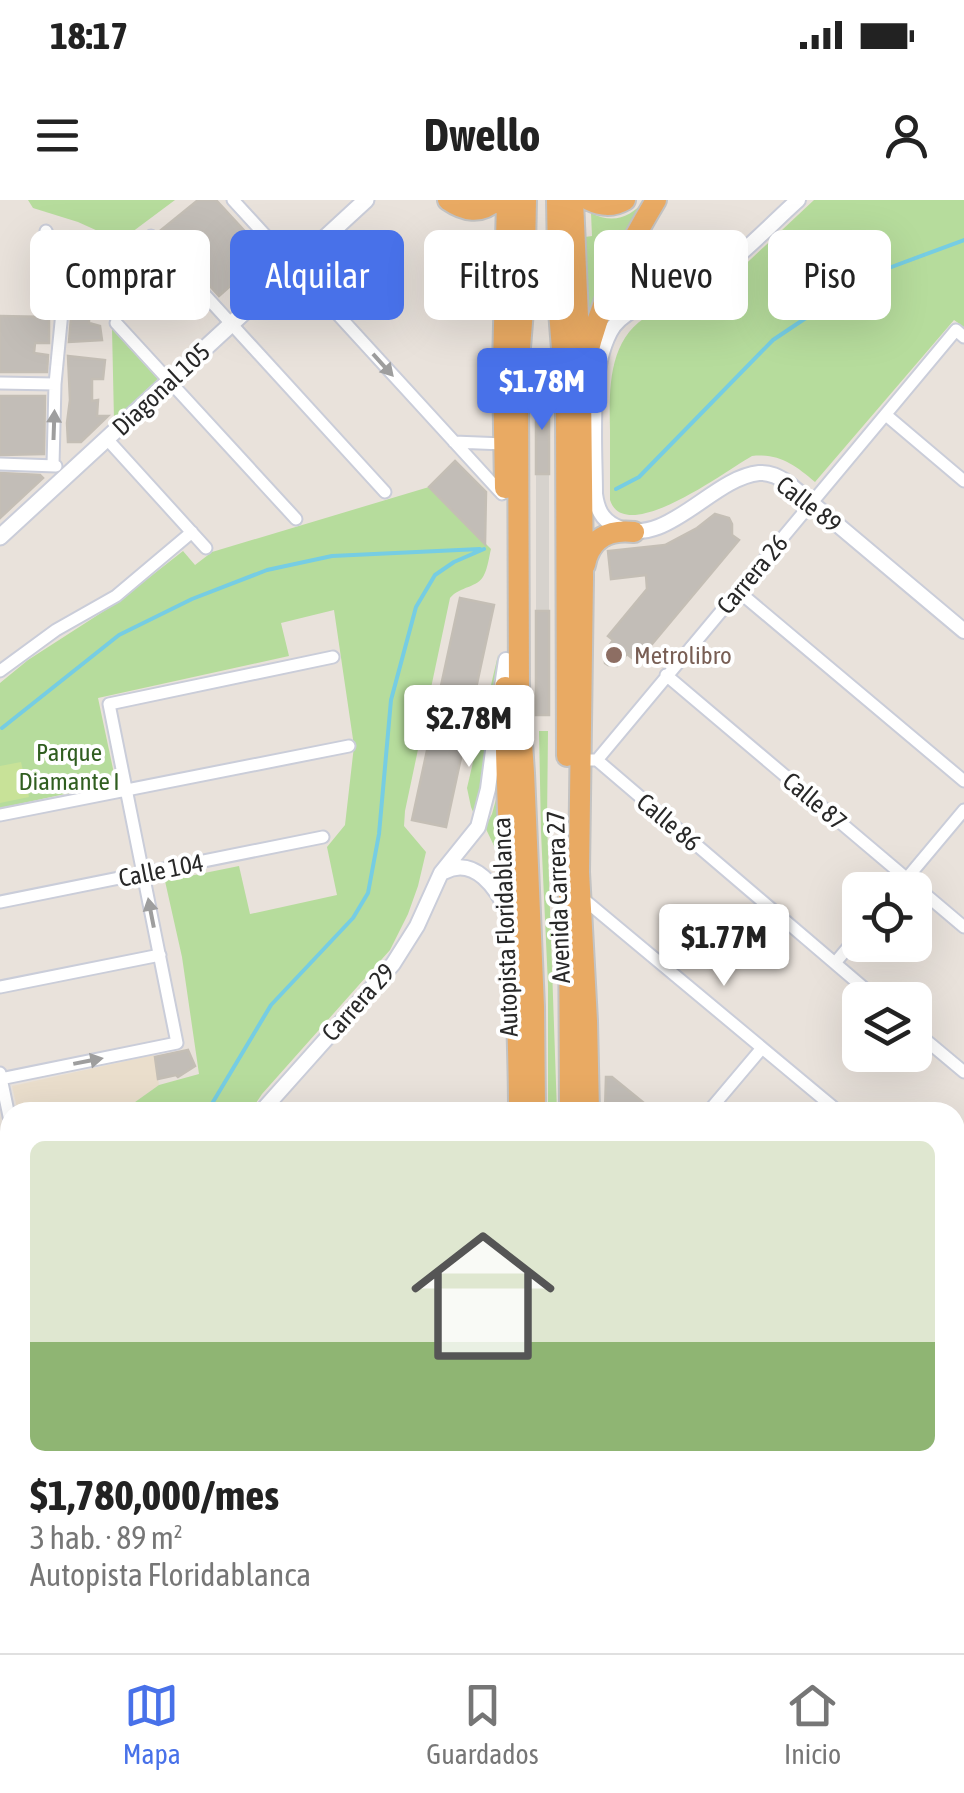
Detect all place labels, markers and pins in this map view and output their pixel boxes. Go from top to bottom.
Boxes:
pin: $1.78M [461,348,623,433]
place label: Metrolibro [634,641,732,669]
marker: Metrolibro [603,644,625,666]
pin: $2.78M [388,685,550,770]
pin: $1.77M [643,904,805,989]

